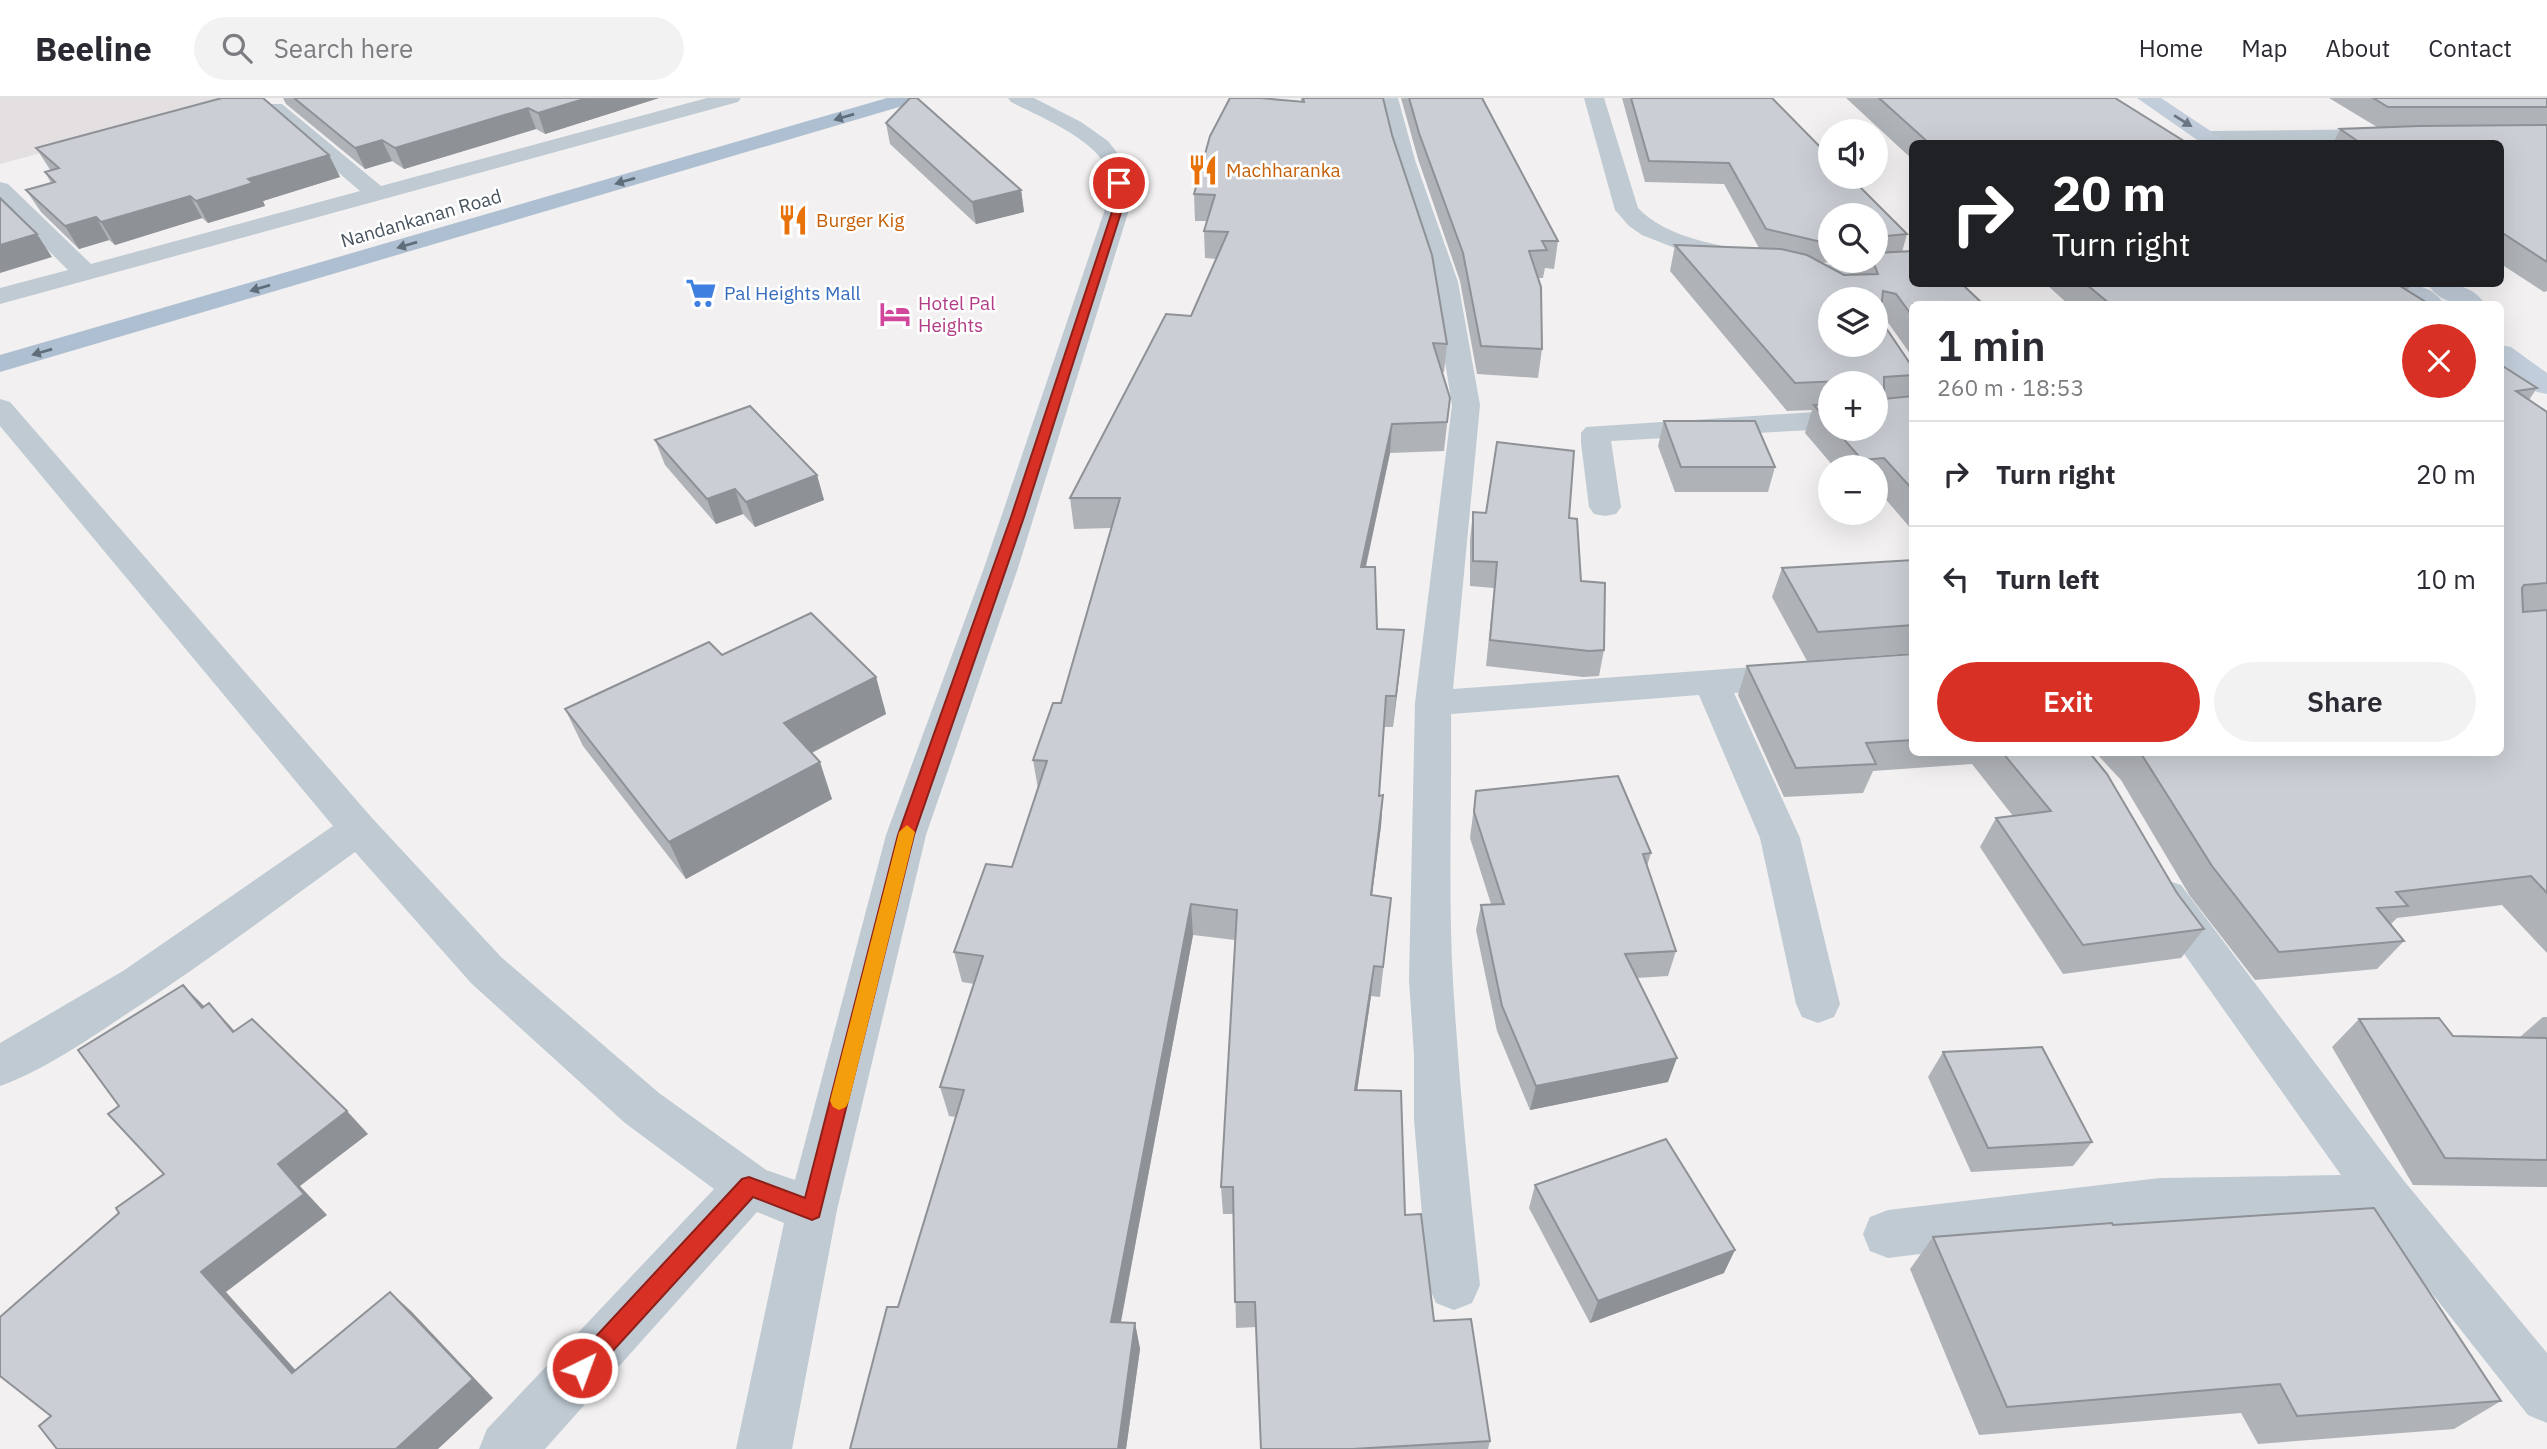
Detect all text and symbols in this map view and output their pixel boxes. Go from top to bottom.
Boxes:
search box [194,17,684,80]
text: Beeline [35,27,152,70]
icon: search [218,29,256,67]
text: Search here [274,31,413,65]
text: Home [2139,32,2203,64]
text: Map [2241,32,2287,64]
text: About [2325,32,2390,64]
text: Contact [2428,32,2512,64]
one-way arrow [833,113,854,123]
one-way arrow [2173,114,2193,127]
map controls [1818,119,1888,525]
button: sound [1818,119,1888,189]
pin [1089,153,1149,213]
restaurant icon: Machharanka [1186,153,1220,187]
place label: Machharanka [1226,158,1341,182]
text: 20 m [2052,161,2166,224]
icon: arrive [1100,164,1138,202]
icon: right [1937,168,2028,259]
one-way arrow [615,177,636,187]
street label: Nandankanan Road [338,184,504,252]
restaurant icon: Burger Kig [776,203,810,237]
button: search [1818,203,1888,273]
place label: Burger Kig [816,208,904,232]
text: Turn right [2052,223,2190,265]
one-way arrow [396,240,418,251]
supermarket icon: Pal Heights Mall [684,276,718,310]
place label: Pal Heights Mall [724,281,861,305]
one-way arrow [250,283,271,293]
button: layers [1818,287,1888,357]
place label: Hotel Pal Heights [918,291,995,337]
hotel icon: Hotel Pal Heights [878,297,912,331]
text: 1 min [1937,318,2046,373]
button: close [2402,324,2476,398]
one-way arrow [31,347,52,357]
button: + [1818,371,1888,441]
text: 260 m · 18:53 [1937,372,2084,402]
button: − [1818,455,1888,525]
icon: right [1937,455,1975,493]
text: Turn right [1996,457,2115,491]
text: 20 m [2416,457,2476,491]
icon: left [1937,560,1975,598]
text: Turn left [1996,562,2099,596]
text: 10 m [2416,562,2476,596]
button: Exit [1937,662,2200,742]
button: Share [2214,662,2476,742]
position arrow [545,1331,619,1405]

